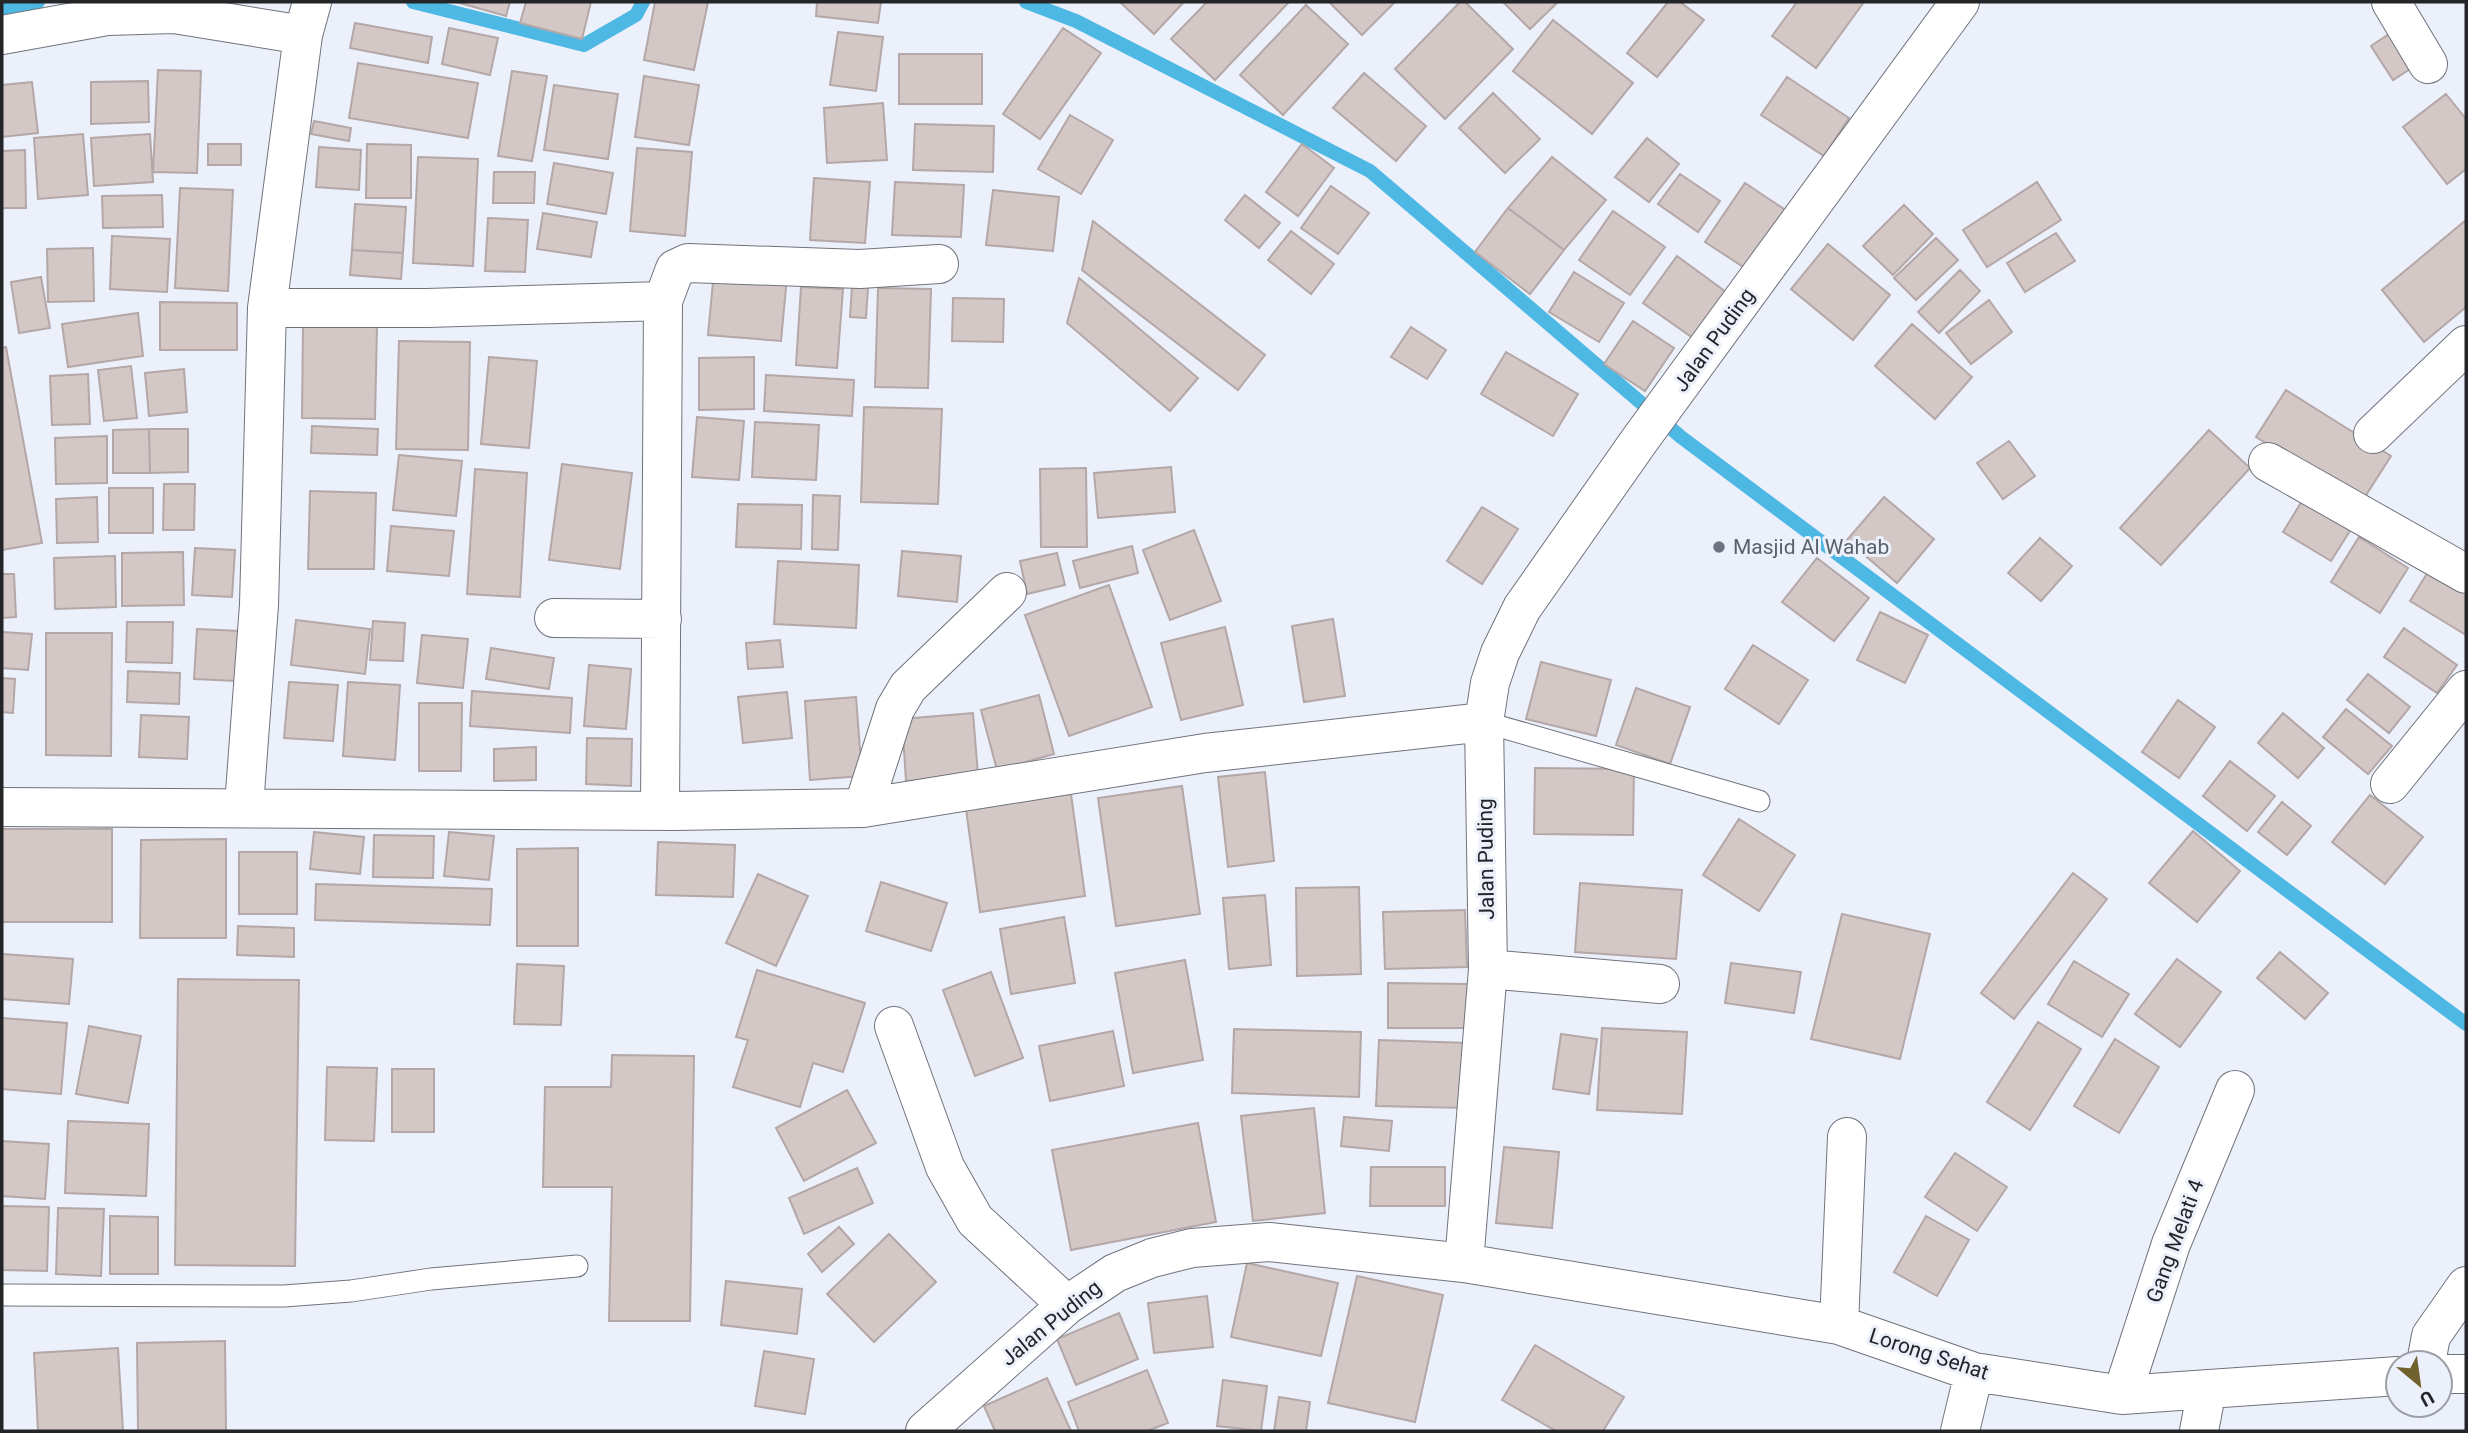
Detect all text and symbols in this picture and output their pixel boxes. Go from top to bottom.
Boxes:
street label: Jalan Puding [1669,284,1759,396]
place label: Masjid Al Wahab [1733,535,1889,559]
marker: Masjid Al Wahab [1711,539,1727,555]
street label: Jalan Puding [1473,798,1499,920]
street label: Gang Melati 4 [2142,1176,2208,1306]
street label: Jalan Puding [996,1275,1106,1371]
street label: Lorong Sehat [1866,1323,1992,1385]
north arrow [2384,1349,2454,1419]
text: U [2416,1385,2438,1412]

